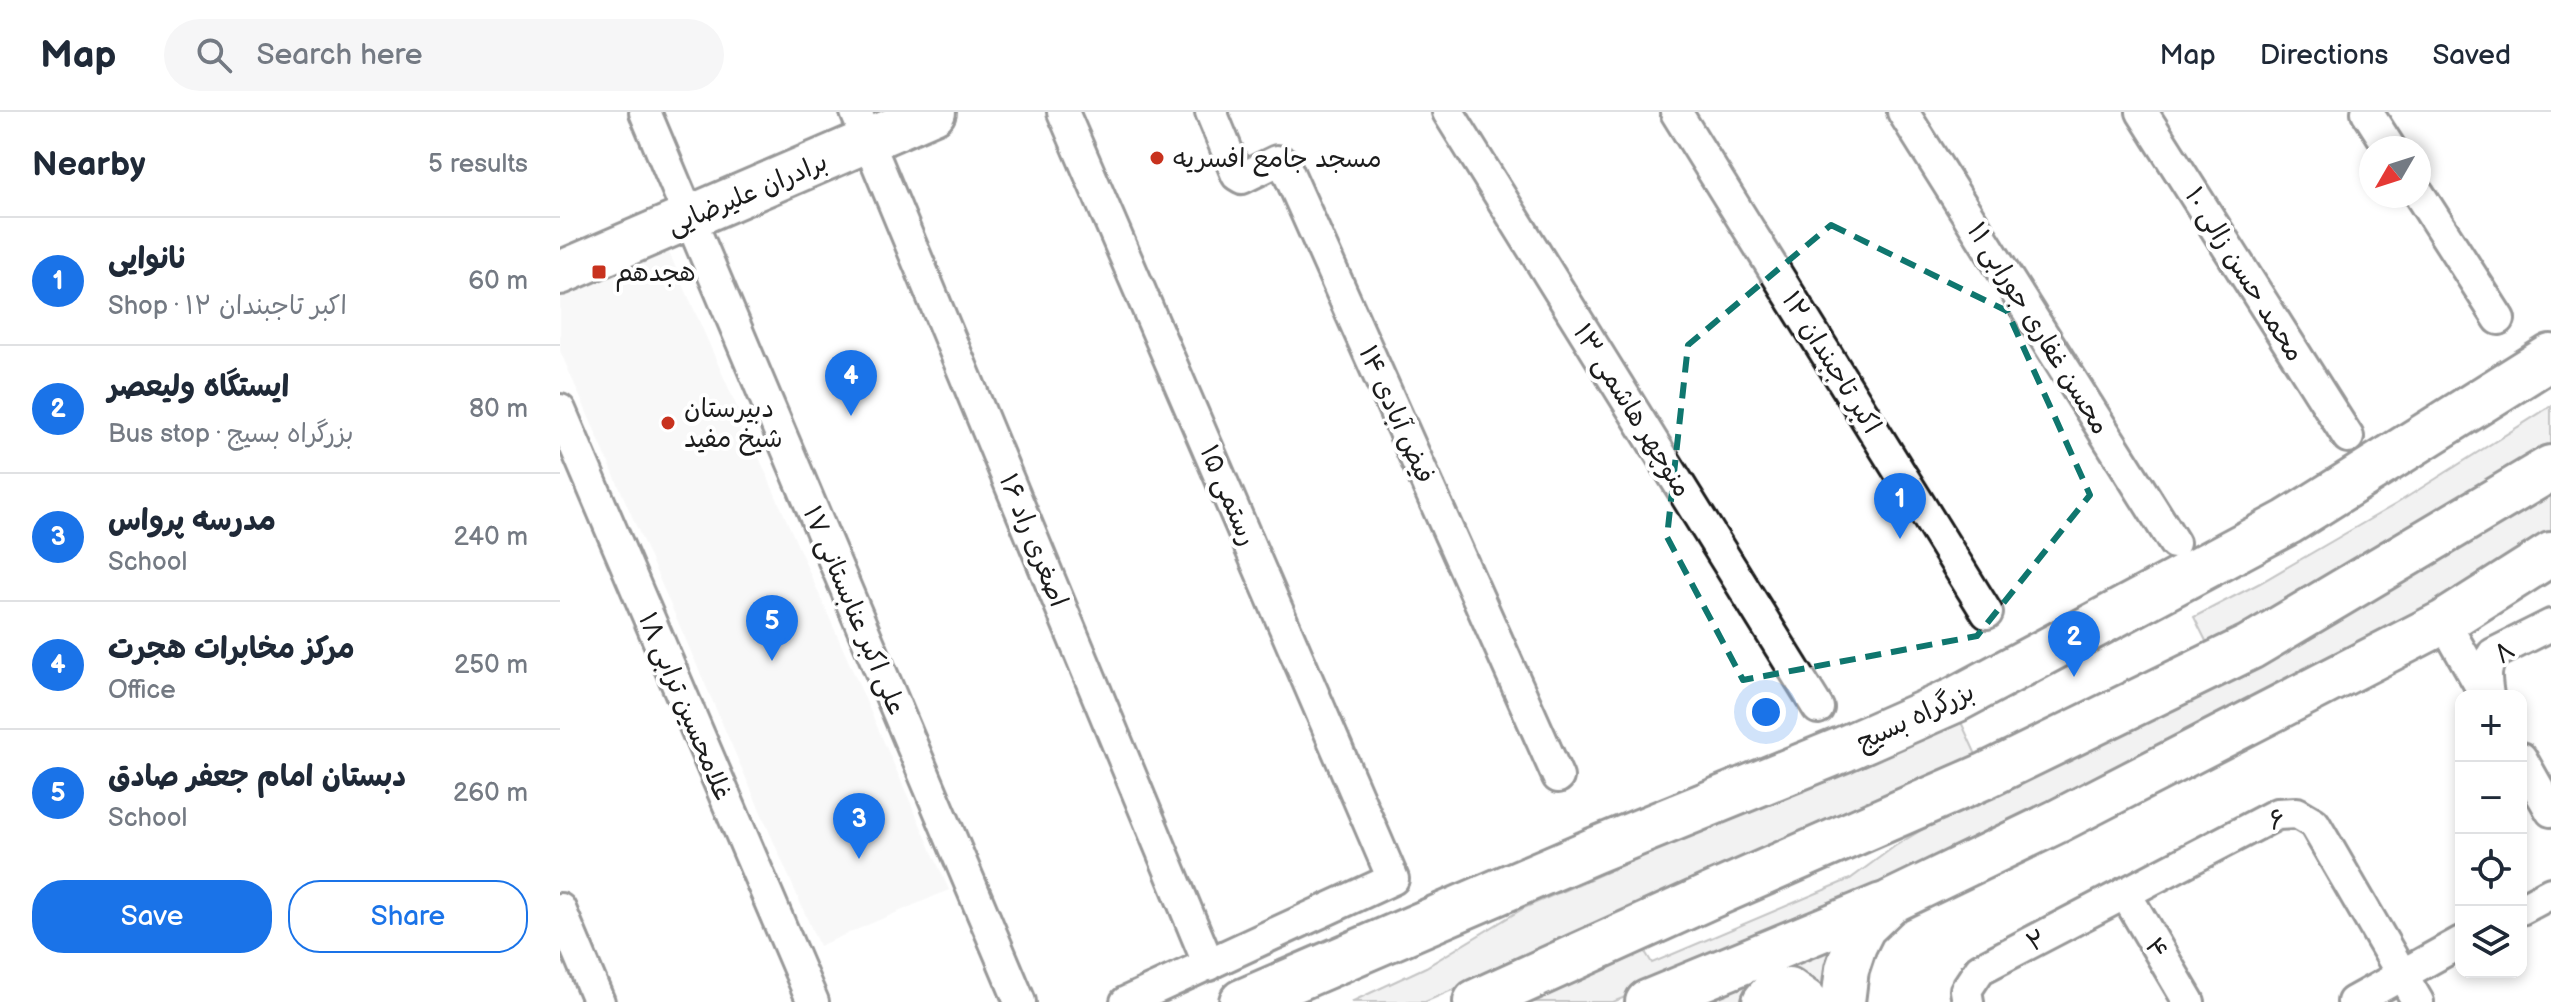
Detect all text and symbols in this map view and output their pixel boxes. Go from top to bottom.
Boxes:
search box [164,19,724,91]
text: Map [40,33,116,78]
icon: search [192,33,236,77]
text: Search here [256,37,423,73]
text: Map [2159,39,2216,72]
text: Directions [2260,39,2388,72]
text: Saved [2432,39,2511,72]
north arrow [2359,136,2431,208]
text: Nearby [32,144,146,185]
place label: مسجد جامع افسریه [1173,144,1382,177]
street label: برادران علیرضایی [663,147,832,242]
text: 5 results [428,149,528,180]
marker: مسجد جامع افسریه [1148,149,1166,167]
street label: محمد حسن زالی ۱۰ [2178,182,2310,368]
street label: محسن غفاری جورابی ۱۱ [1960,217,2116,441]
text: نانوایی [108,241,188,277]
place label: هجدهم [615,258,696,292]
marker: هجدهم [590,263,608,281]
text: 1 [53,266,63,297]
text: 60 m [468,266,528,297]
street label: اکبر تاجبندان ۱۲ [1775,286,1887,440]
text: Shop · اکبر تاجبندان ۱۲ [108,291,347,322]
street label: منوچهر هاشمی ۱۳ [1566,319,1697,503]
street label: فیض آبادی ۱۴ [1351,341,1440,488]
pin: 4 [825,350,877,416]
text: ایستگاه ولیعصر [108,369,289,405]
text: 2 [50,394,66,425]
text: 80 m [469,394,528,425]
place label: دبیرستان شیخ مفید [684,394,783,456]
marker: دبیرستان شیخ مفید [659,414,677,432]
text: Bus stop · بزرگراه بسیج [108,419,354,450]
street label: رستمی ۱۵ [1193,440,1263,551]
street label: اصغری راد ۱۶ [992,469,1073,612]
pin: 1 [1874,473,1926,539]
street label: علی اکبر عنابستانی ۱۷ [796,501,912,720]
text: مدرسه پرواس [108,503,276,539]
text: 3 [50,522,66,553]
text: 240 m [453,522,528,553]
text: School [108,547,187,578]
pin: 5 [746,595,798,661]
street label: غلامحسین ترابی ۱۸ [631,608,738,805]
pin: 2 [2048,611,2100,677]
text: مرکز مخابرات هجرت [108,631,355,667]
street label: ۸ [2489,635,2521,671]
text: 4 [50,650,66,681]
text: 250 m [454,650,528,681]
text: Office [108,675,176,706]
street label: بزرگراه بسیج [1851,676,1980,759]
map controls [2455,690,2527,978]
button: + [2455,690,2527,762]
your location [1746,692,1786,732]
text: دبستان امام جعفر صادق [108,759,406,795]
button: − [2455,762,2527,834]
text: 5 [50,778,66,809]
text: 260 m [453,778,528,809]
pin: 3 [833,793,885,859]
text: School [108,803,187,834]
street label: ۶ [2265,803,2290,838]
button: locate [2455,834,2527,906]
button: Save [32,880,272,953]
button: Share [288,880,528,953]
button: layers [2455,906,2527,978]
street label: ۲ [2022,924,2052,959]
street label: ۴ [2137,933,2174,965]

